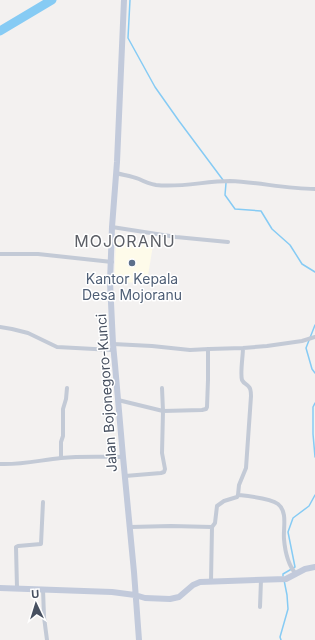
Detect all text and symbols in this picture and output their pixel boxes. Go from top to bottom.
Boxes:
district label: MOJORANU [74,231,176,251]
marker: Kantor Kepala Desa Mojoranu [127,258,137,268]
place label: Kantor Kepala Desa Mojoranu [82,270,182,303]
street label: Jalan Bojonegoro-Kunci [92,313,120,473]
north arrow [16,584,56,624]
text: U [31,587,40,601]

